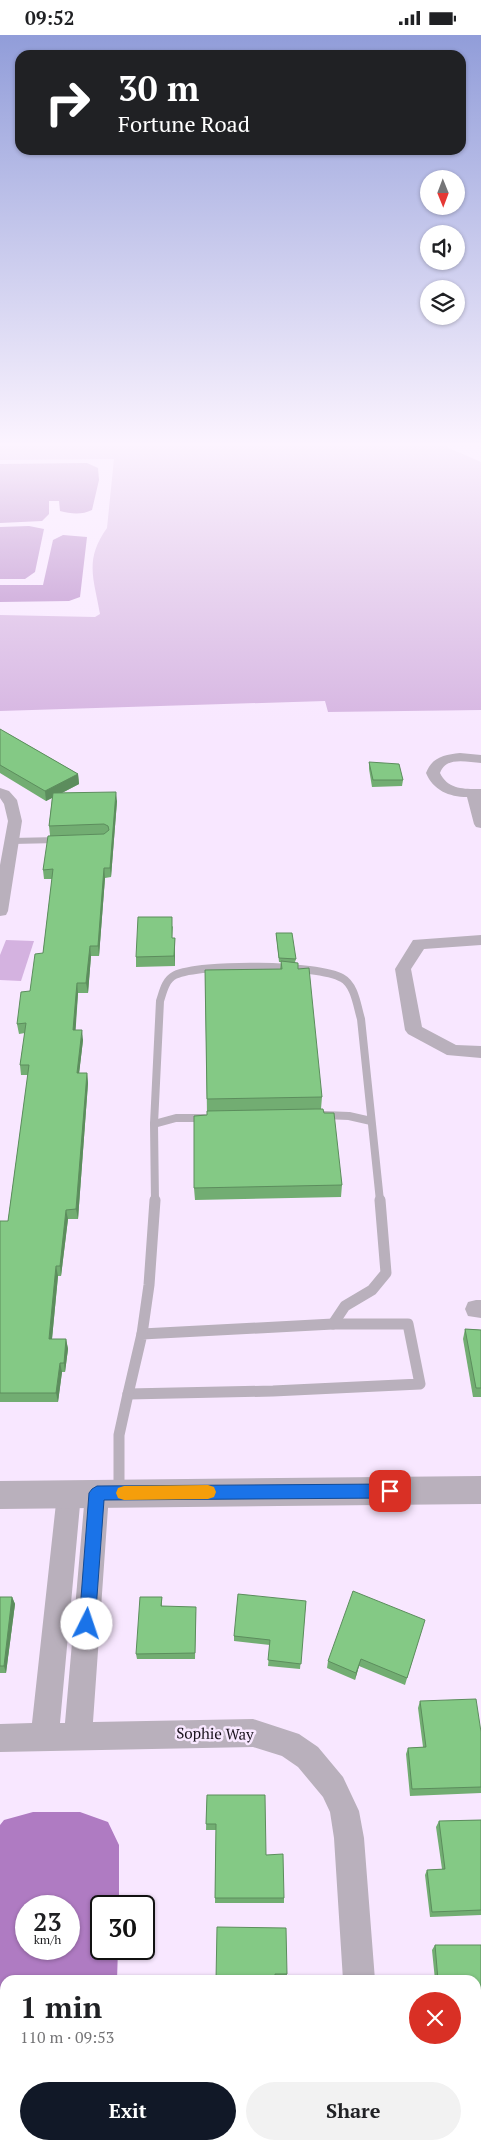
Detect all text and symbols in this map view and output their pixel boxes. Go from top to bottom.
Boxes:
text: 09:52 [25,5,74,30]
text: 30 m [118,65,199,111]
icon: right [35,70,100,135]
text: Fortune Road [118,109,250,138]
north arrow [420,170,465,215]
map controls [420,170,465,325]
button: sound [420,225,465,270]
button: layers [420,280,465,325]
pin [369,1470,411,1512]
icon: arrive [376,1477,404,1505]
position arrow [60,1597,112,1649]
street label: Sophie Way [176,1722,254,1744]
speed limit sign: 30 [90,1895,155,1960]
text: 23 [33,1905,62,1938]
text: km/h [34,1932,61,1947]
text: 1 min [20,1987,102,2027]
button: close [409,1992,461,2044]
text: 110 m · 09:53 [20,2026,114,2048]
button: Exit [20,2082,236,2140]
button: Share [246,2082,461,2140]

